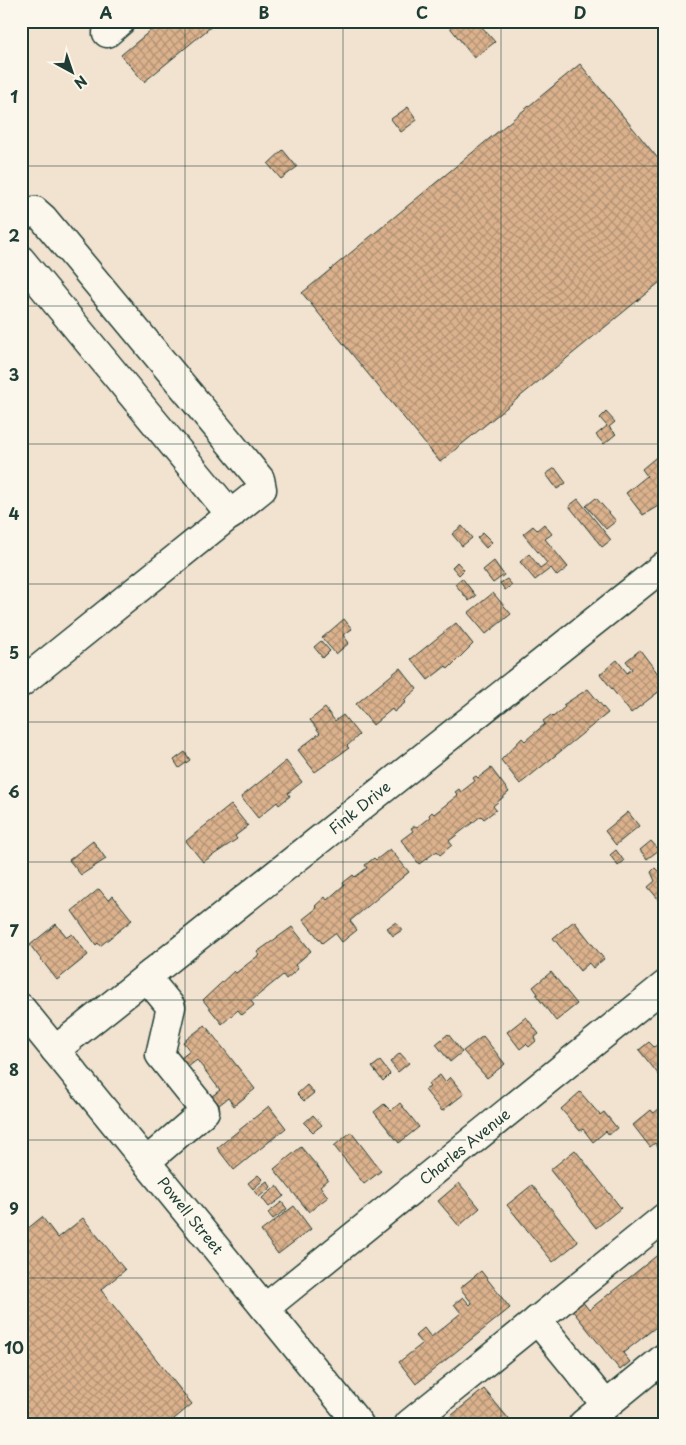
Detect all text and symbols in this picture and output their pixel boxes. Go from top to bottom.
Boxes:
text: A [100,0,113,24]
text: B [259,0,270,24]
text: C [416,0,428,24]
text: D [574,0,586,24]
north arrow [48,48,98,98]
text: N [70,71,92,94]
text: 1 [10,84,18,108]
text: 2 [8,223,20,247]
text: 3 [9,362,19,386]
text: 4 [9,501,20,525]
text: 5 [9,640,19,664]
street label: Fink Drive [323,775,395,839]
text: 6 [8,779,20,803]
text: 7 [9,918,19,942]
text: 8 [9,1057,19,1081]
street label: Charles Avenue [414,1102,514,1190]
street label: Powell Street [153,1171,230,1259]
text: 9 [9,1196,19,1220]
text: 10 [4,1335,24,1359]

